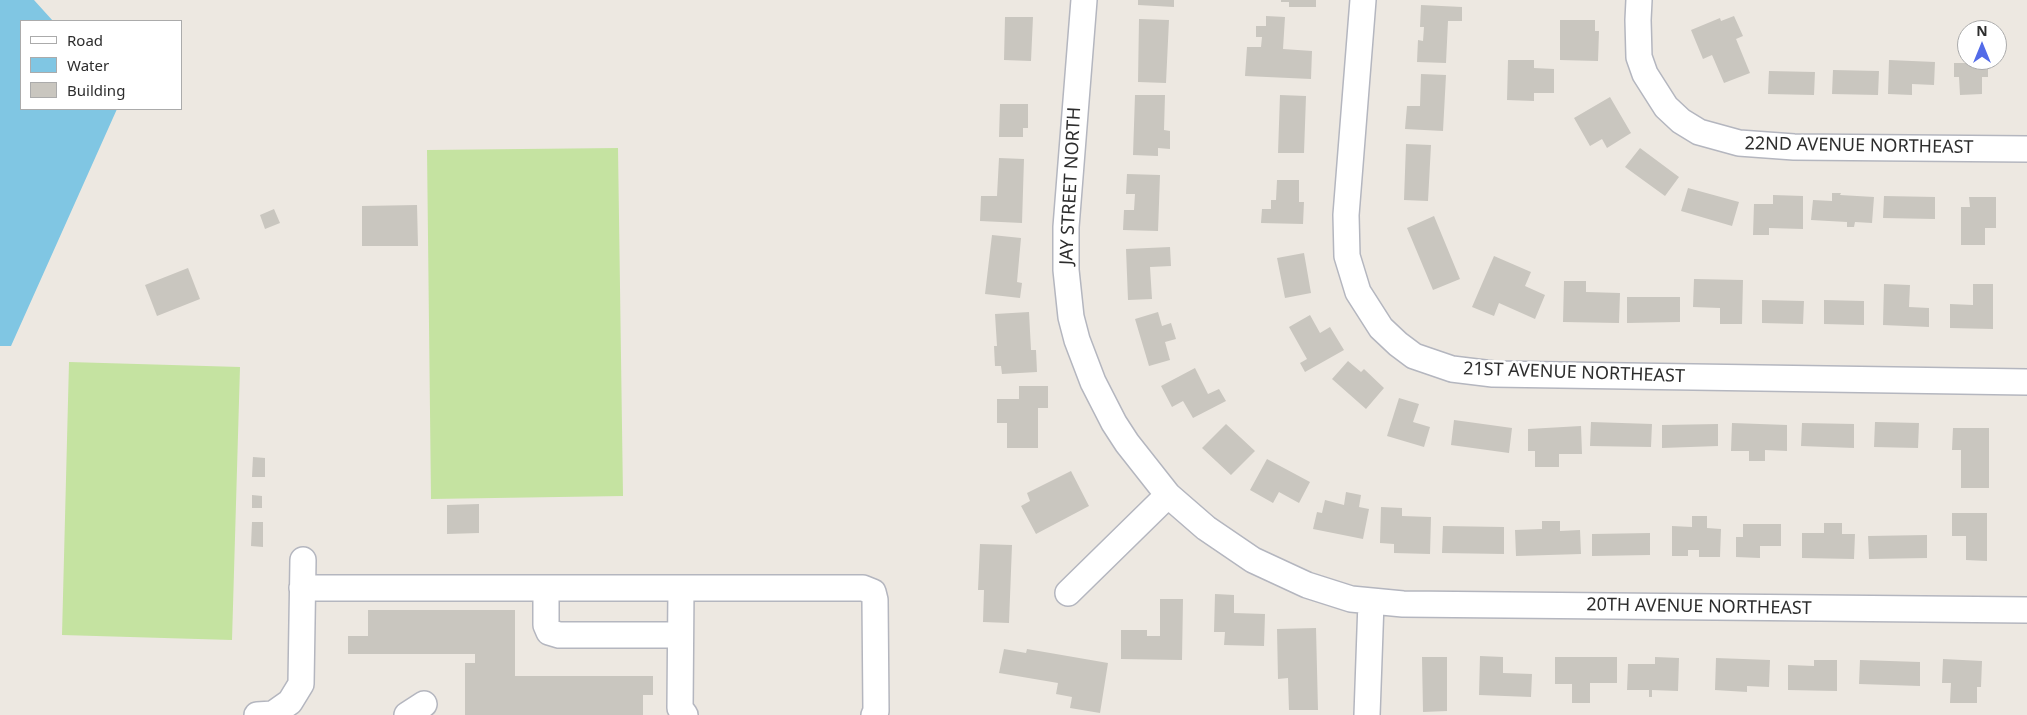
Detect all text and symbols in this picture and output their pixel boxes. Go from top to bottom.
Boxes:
legend [20,20,182,110]
north arrow [1957,20,2007,70]
text: N [1976,21,1988,40]
text: Road [67,30,103,50]
text: Water [67,55,109,75]
text: Building [67,80,125,100]
street label: JAY STREET NORTH [1056,106,1086,266]
street label: 22ND AVENUE NORTHEAST [1744,133,1974,159]
street label: 21ST AVENUE NORTHEAST [1463,358,1685,388]
street label: 20TH AVENUE NORTHEAST [1586,594,1812,620]

